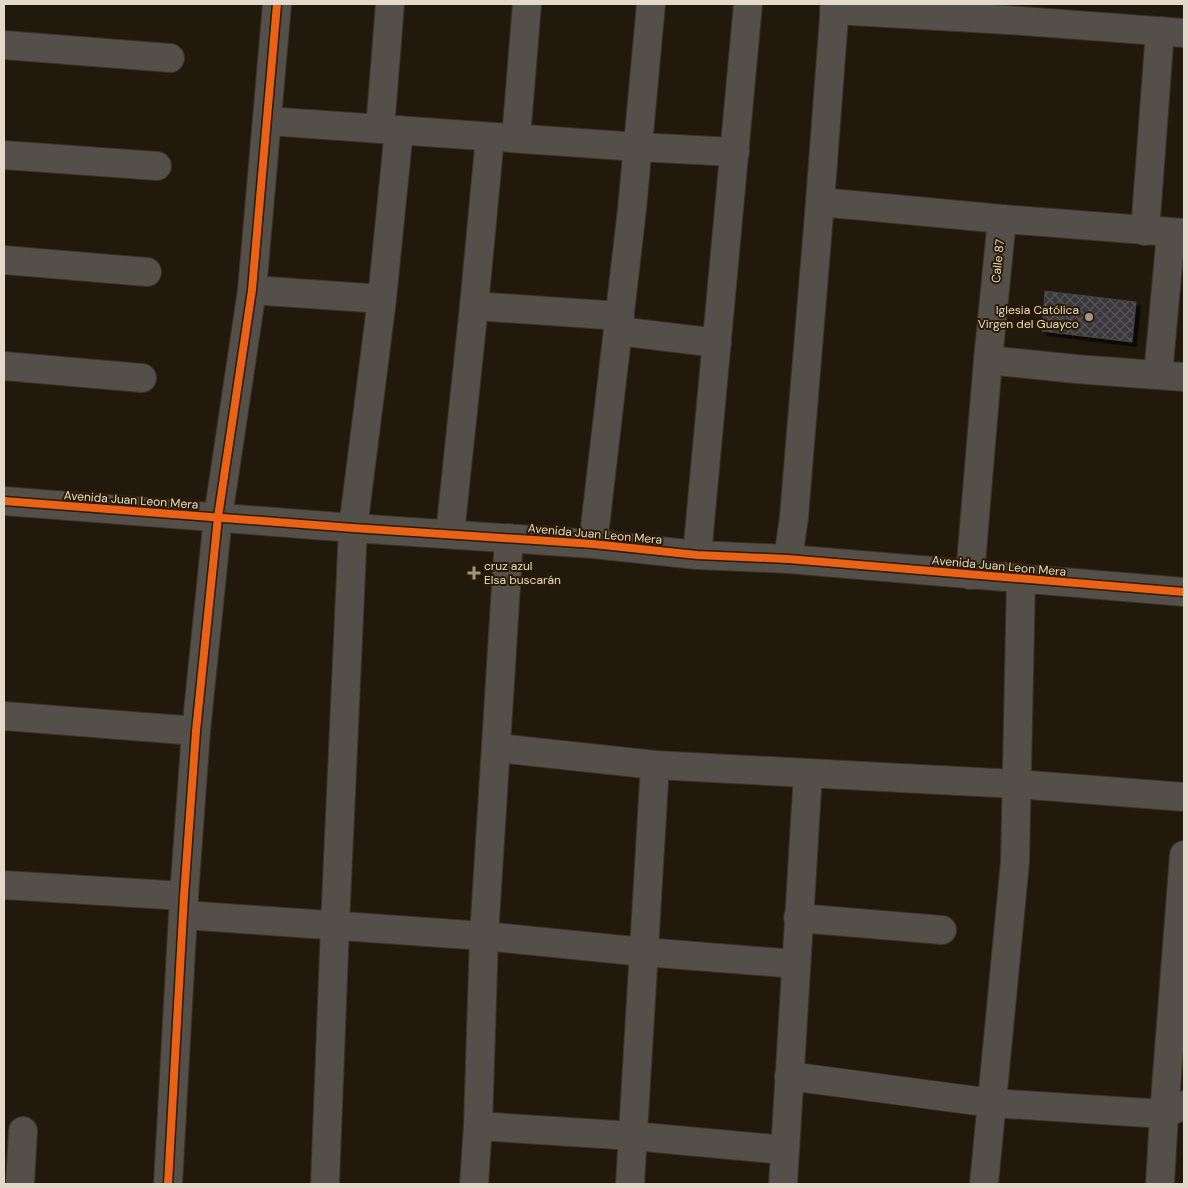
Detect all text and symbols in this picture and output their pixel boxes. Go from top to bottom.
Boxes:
street label: Calle 87 [988,238,1008,284]
place label: Iglesia Católica Virgen del Guayco [978,302,1079,332]
marker: Iglesia Católica Virgen del Guayco [1083,311,1095,323]
street label: Avenida Juan Leon Mera [63,487,199,513]
street label: Avenida Juan Leon Mera [527,520,663,548]
street label: Avenida Juan Leon Mera [931,552,1067,580]
place label: cruz azul Elsa buscarán [484,558,561,588]
marker: cruz azul Elsa buscarán [468,567,480,579]

